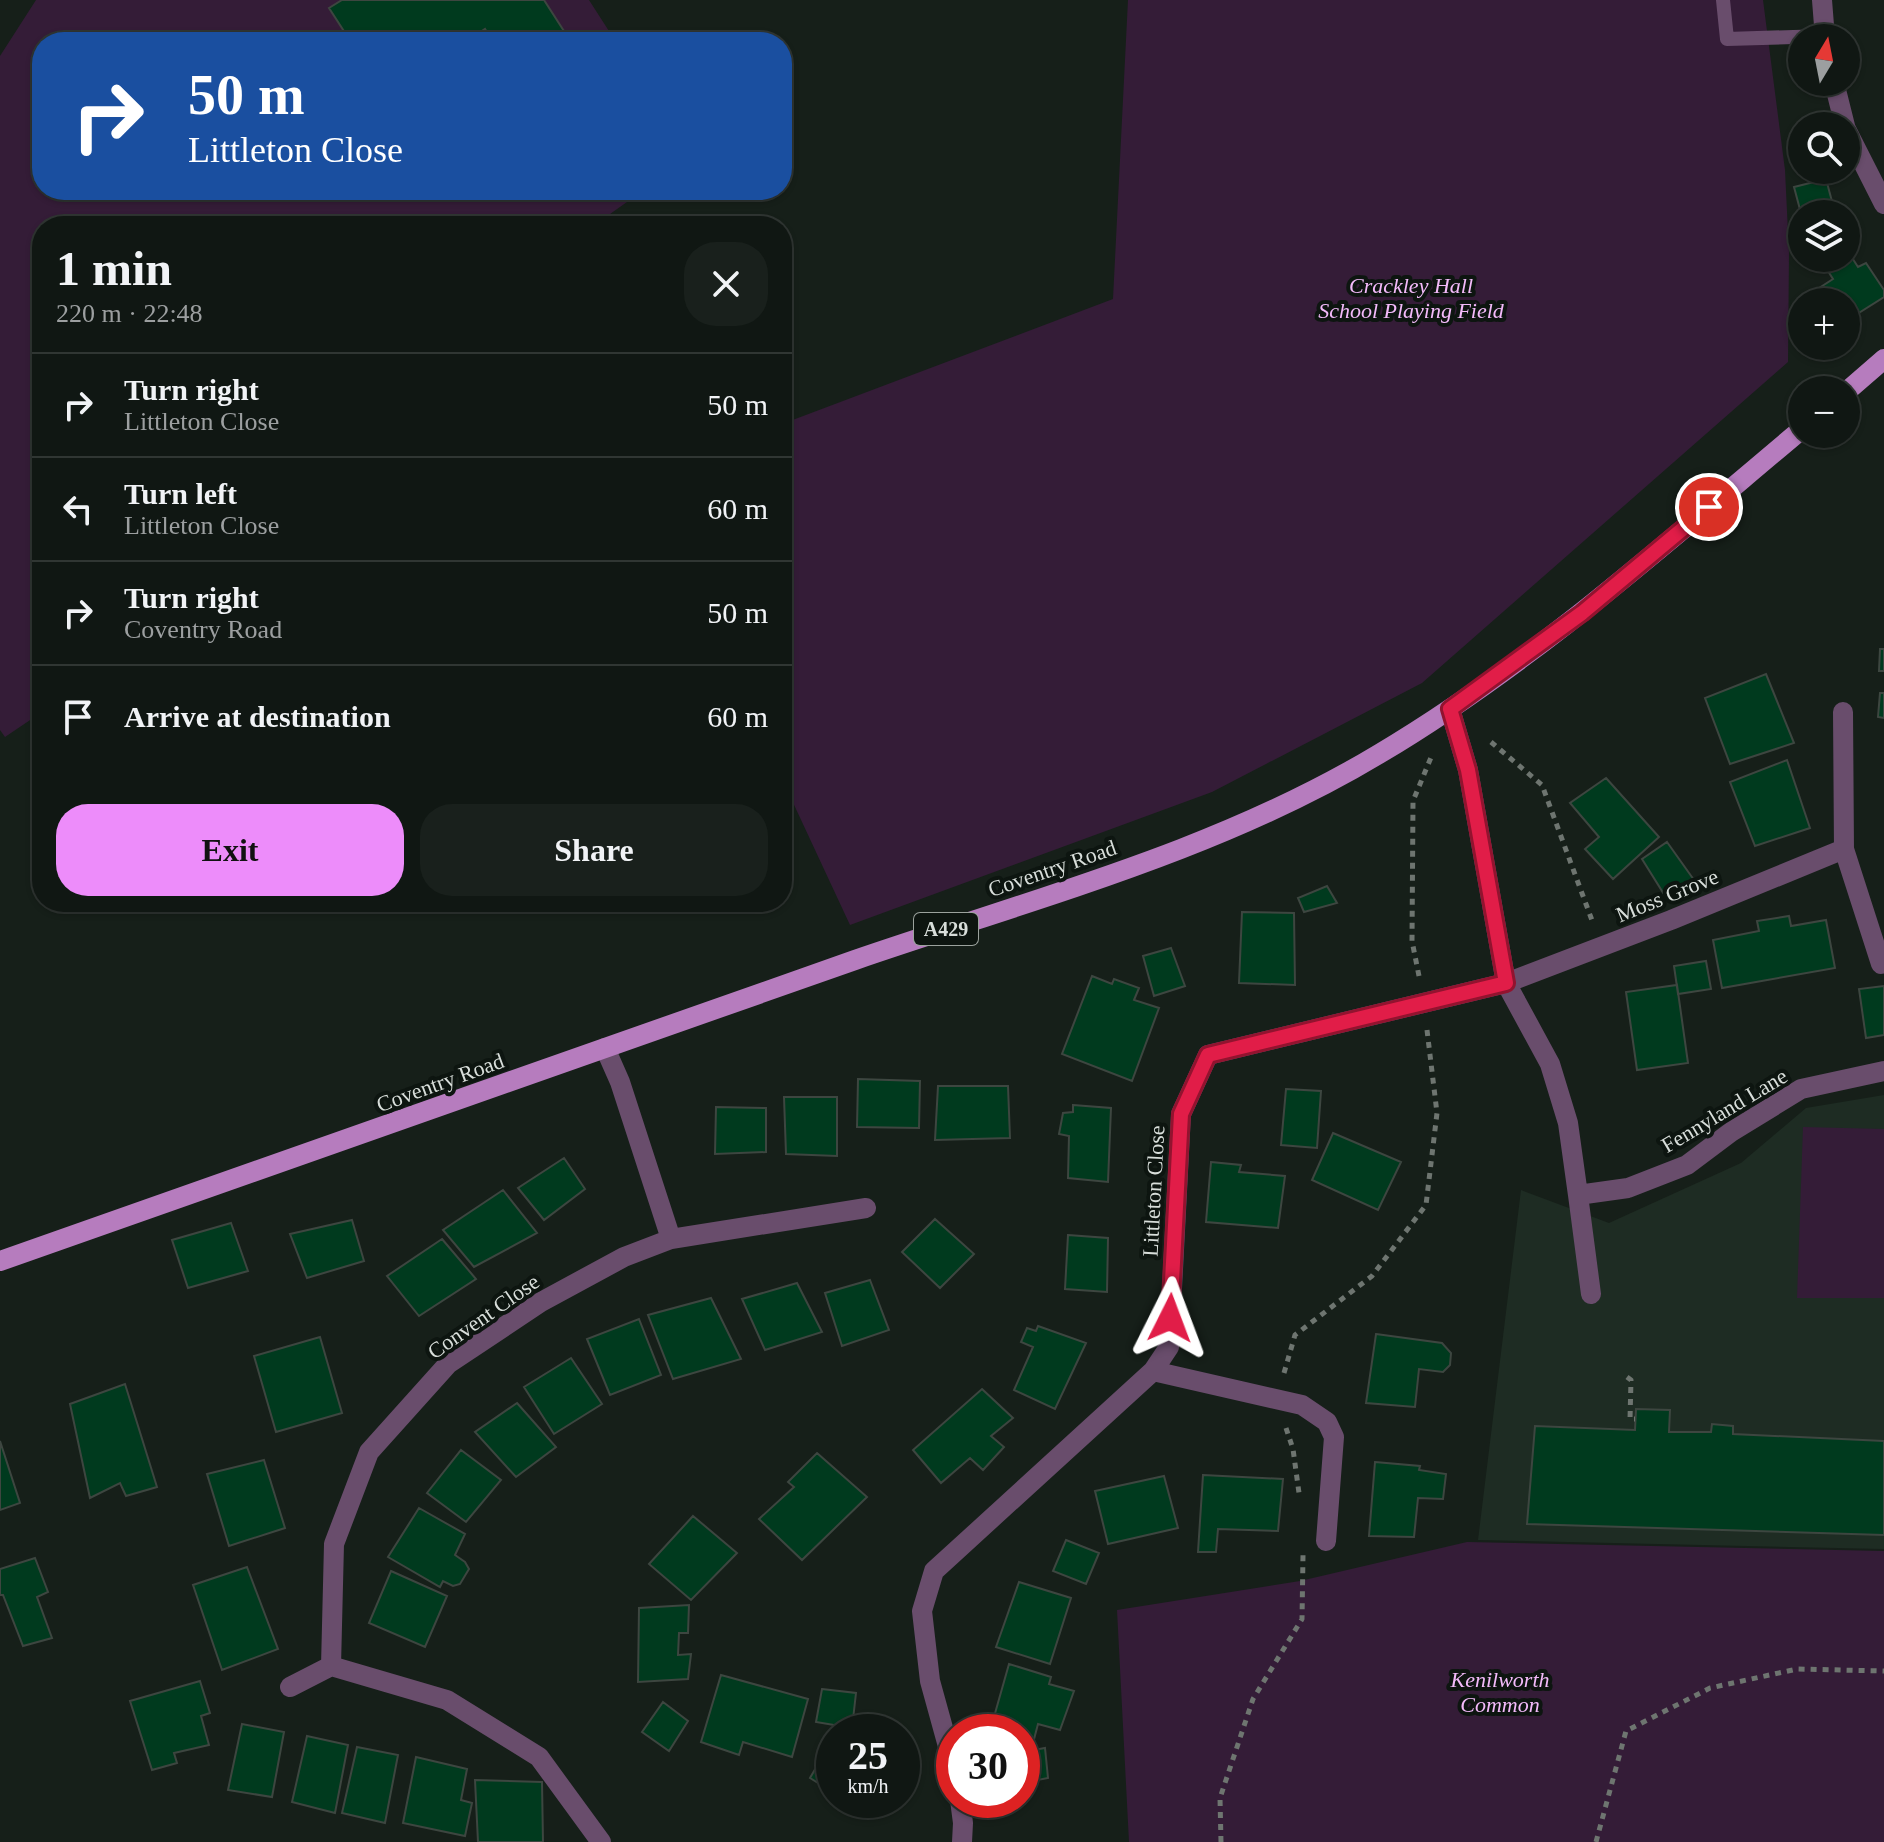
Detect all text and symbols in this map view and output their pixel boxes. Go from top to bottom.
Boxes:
north arrow [1788,24,1860,96]
map controls [1788,24,1860,448]
icon: right [56,64,160,168]
text: 50 m [188,64,305,126]
button: search [1788,112,1860,184]
text: Littleton Close [188,130,403,170]
button: layers [1788,200,1860,272]
text: 1 min [56,242,172,295]
button: close [684,242,768,326]
park label: Crackley Hall School Playing Field [1318,273,1505,323]
button: + [1788,288,1860,360]
text: 220 m · 22:48 [56,299,203,328]
text: Turn right [124,373,259,406]
button: − [1788,376,1860,448]
icon: right [56,383,100,427]
text: 50 m [707,388,768,421]
text: Littleton Close [124,407,279,436]
pin [1675,473,1743,541]
text: Turn left [124,477,237,510]
icon: arrive [1687,485,1731,529]
icon: left [56,487,100,531]
text: 60 m [707,492,768,525]
text: Littleton Close [124,511,279,540]
text: Turn right [124,581,259,614]
icon: right [56,591,100,635]
text: 50 m [707,596,768,629]
text: Coventry Road [124,615,282,644]
icon: arrive [56,695,100,739]
text: Arrive at destination [124,700,391,733]
text: 60 m [707,700,768,733]
button: Exit [56,804,404,896]
button: Share [420,804,768,896]
street label: Coventry Road [985,835,1120,902]
street label: Moss Grove [1612,864,1722,927]
road number: A429 [914,913,978,945]
street label: Coventry Road [373,1048,507,1117]
street label: Fennyland Lane [1657,1063,1792,1158]
street label: Littleton Close [1138,1125,1169,1257]
street label: Convent Close [423,1269,544,1364]
position arrow [1128,1276,1212,1360]
park label: Kenilworth Common [1449,1667,1550,1717]
speed limit sign: 30 [936,1714,1040,1818]
text: 25 [848,1733,888,1778]
text: km/h [847,1775,889,1797]

